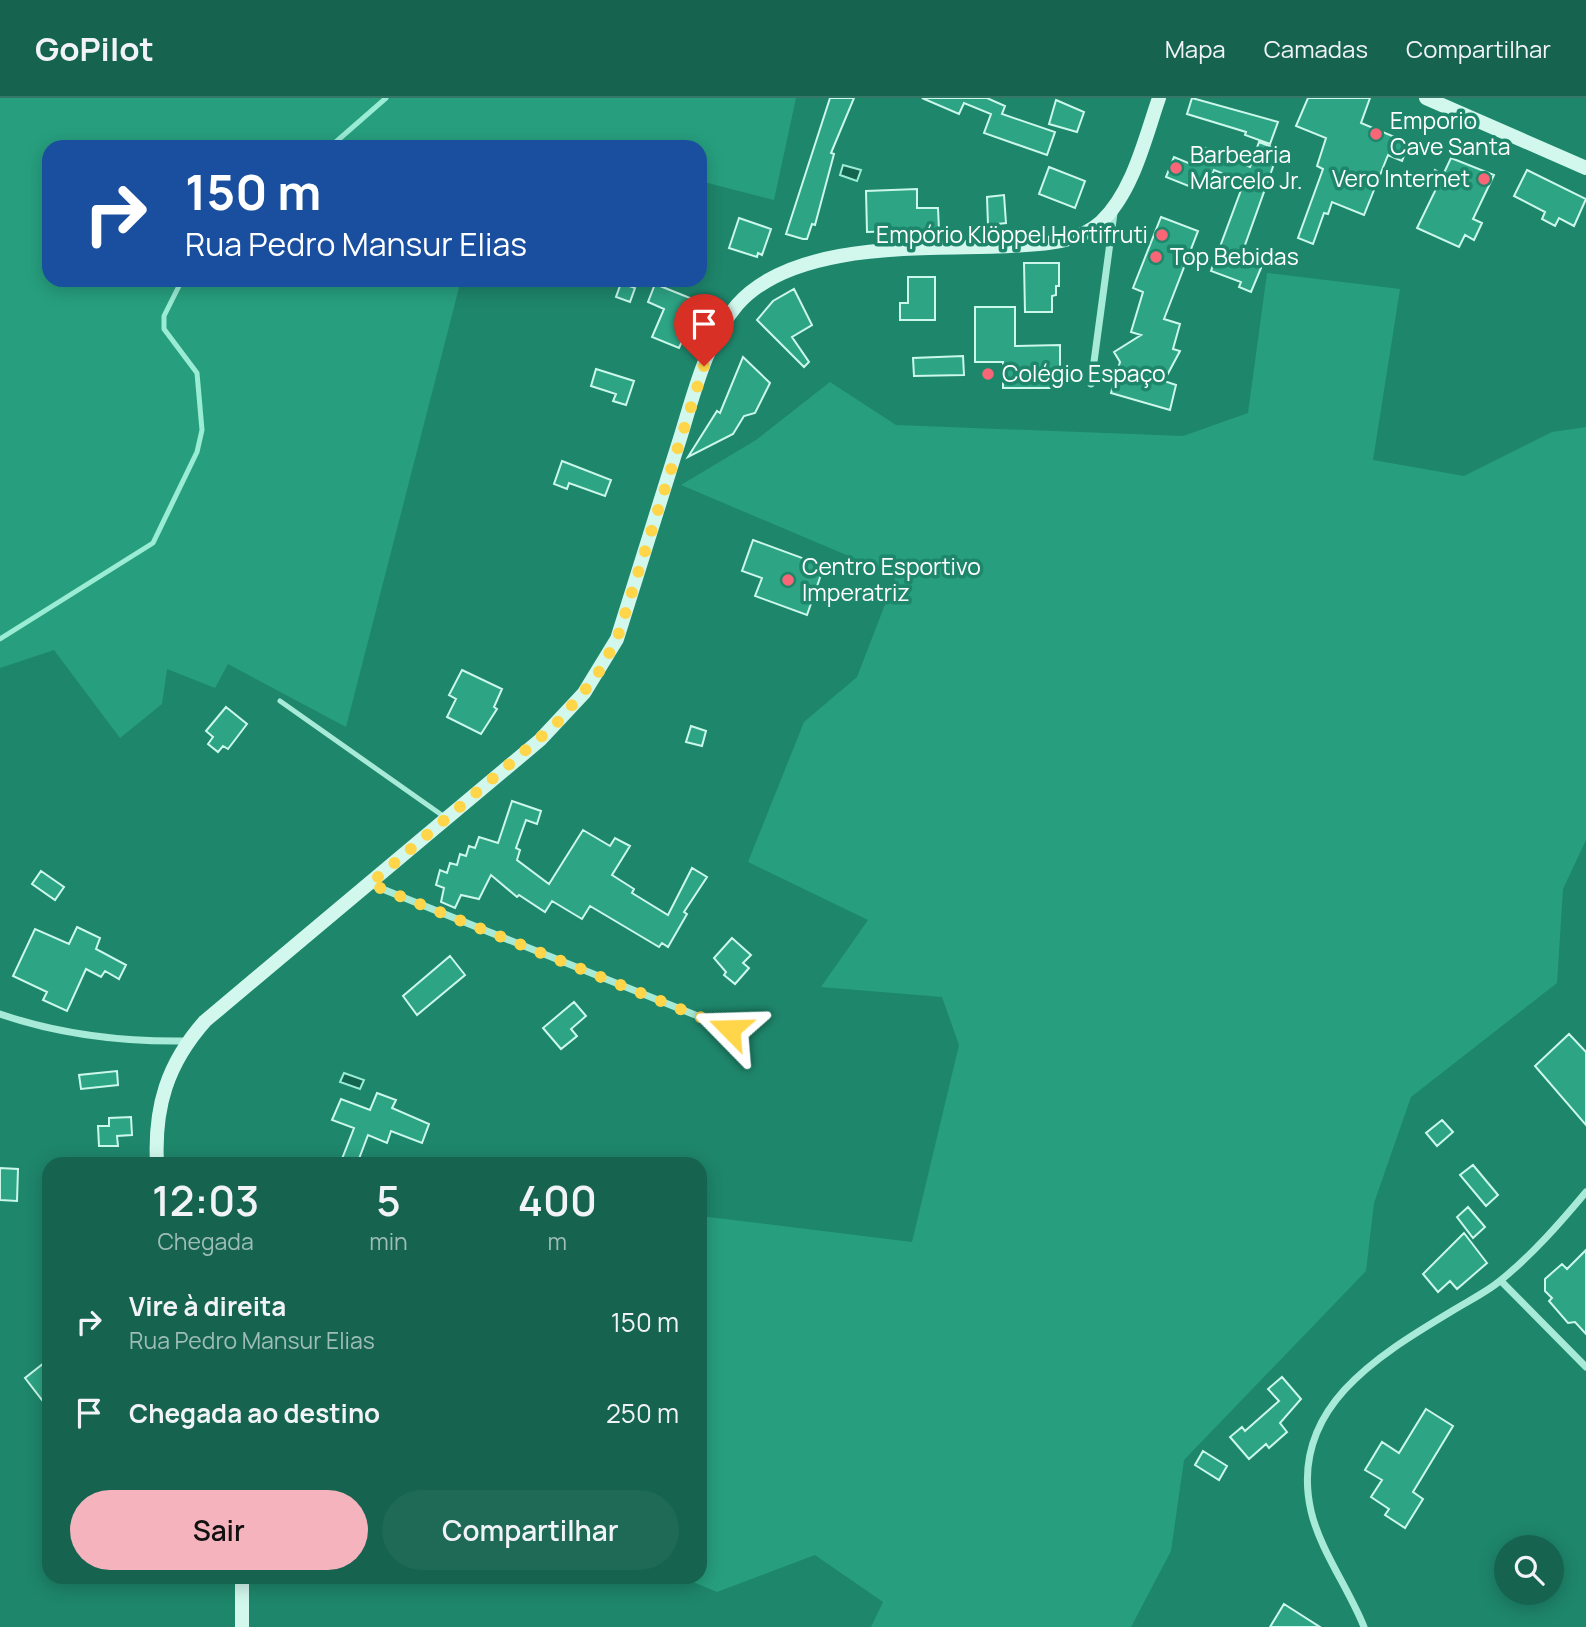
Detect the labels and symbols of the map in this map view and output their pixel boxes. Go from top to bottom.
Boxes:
place label: Emporio Cave Santa [1390,104,1511,162]
marker: Emporio Cave Santa [1368,126,1384,142]
place label: Barbearia Marcelo Jr. [1190,138,1303,196]
marker: Barbearia Marcelo Jr. [1168,160,1184,176]
place label: Vero Internet [1332,162,1470,194]
marker: Vero Internet [1476,171,1492,187]
place label: Empório Klöppel Hortifruti [876,218,1148,250]
marker: Empório Klöppel Hortifruti [1154,227,1170,243]
place label: Top Bebidas [1170,240,1299,272]
marker: Top Bebidas [1148,249,1164,265]
pin [674,294,734,366]
place label: Colégio Espaço [1002,357,1166,389]
marker: Colégio Espaço [980,366,996,382]
place label: Centro Esportivo Imperatriz [802,550,981,608]
marker: Centro Esportivo Imperatriz [780,572,796,588]
position arrow [693,992,767,1066]

